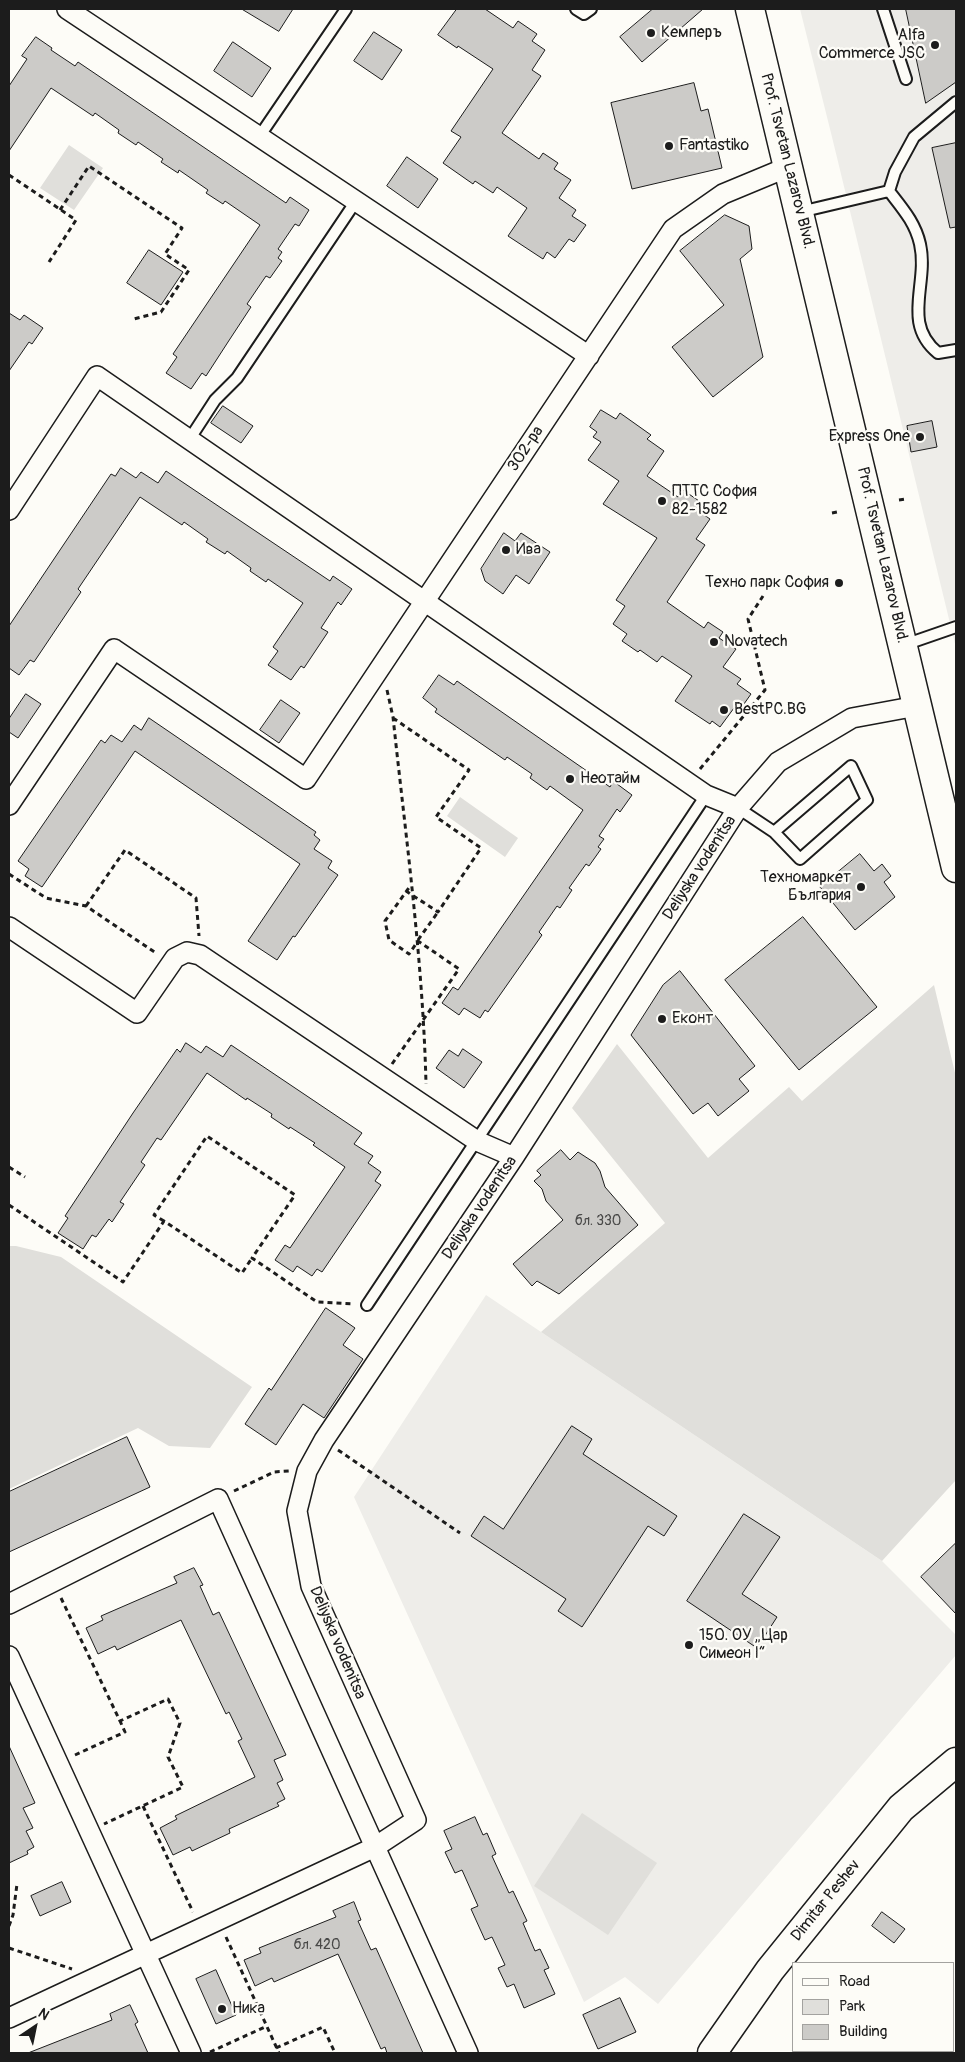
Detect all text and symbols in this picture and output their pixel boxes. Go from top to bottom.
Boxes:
place label: Кемперъ [661,23,722,43]
place label: Alfa Commerce JSC [819,26,925,64]
marker: Кемперъ [645,27,657,39]
marker: Alfa Commerce JSC [929,39,941,51]
street label: Prof. Tsvetan Lazarov Blvd. [756,71,818,251]
place label: Fantastiko [679,136,749,156]
marker: Fantastiko [663,140,675,152]
street label: 302-ра [504,423,548,475]
place label: Express One [829,427,910,447]
marker: Express One [914,431,926,443]
street label: Prof. Tsvetan Lazarov Blvd. [852,465,912,645]
place label: ПТТС София 82-1582 [672,482,757,520]
marker: ПТТС София 82-1582 [656,495,668,507]
place label: Ива [516,540,541,560]
marker: Ива [500,544,512,556]
place label: Техно парк София [705,573,829,593]
marker: Техно парк София [833,577,845,589]
place label: Novatech [724,632,788,652]
marker: Novatech [708,636,720,648]
place label: BestPC.BG [734,700,806,720]
marker: BestPC.BG [718,704,730,716]
place label: Неотайм [580,769,640,789]
marker: Неотайм [564,773,576,785]
street label: Deliyska vodenitsa [659,812,741,924]
place label: Техномаркет България [760,868,851,906]
marker: Техномаркет България [855,881,867,893]
place label: Еконт [672,1009,713,1029]
marker: Еконт [656,1013,668,1025]
street label: Deliyska vodenitsa [438,1153,522,1263]
house number: бл. 330 [575,1213,621,1229]
street label: Deliyska vodenitsa [305,1584,369,1702]
place label: 150. ОУ „Цар Симеон I“ [699,1626,788,1664]
marker: 150. ОУ „Цар Симеон I“ [683,1639,695,1651]
street label: Dimitar Peshev [787,1856,865,1946]
house number: бл. 420 [293,1937,341,1953]
legend [792,1962,955,2052]
text: Road [839,1972,870,1991]
text: Park [839,1997,865,2016]
place label: Ника [232,1999,265,2019]
north arrow [10,2002,60,2052]
marker: Ника [216,2003,228,2015]
text: N [35,2004,52,2024]
text: Building [839,2022,887,2041]

